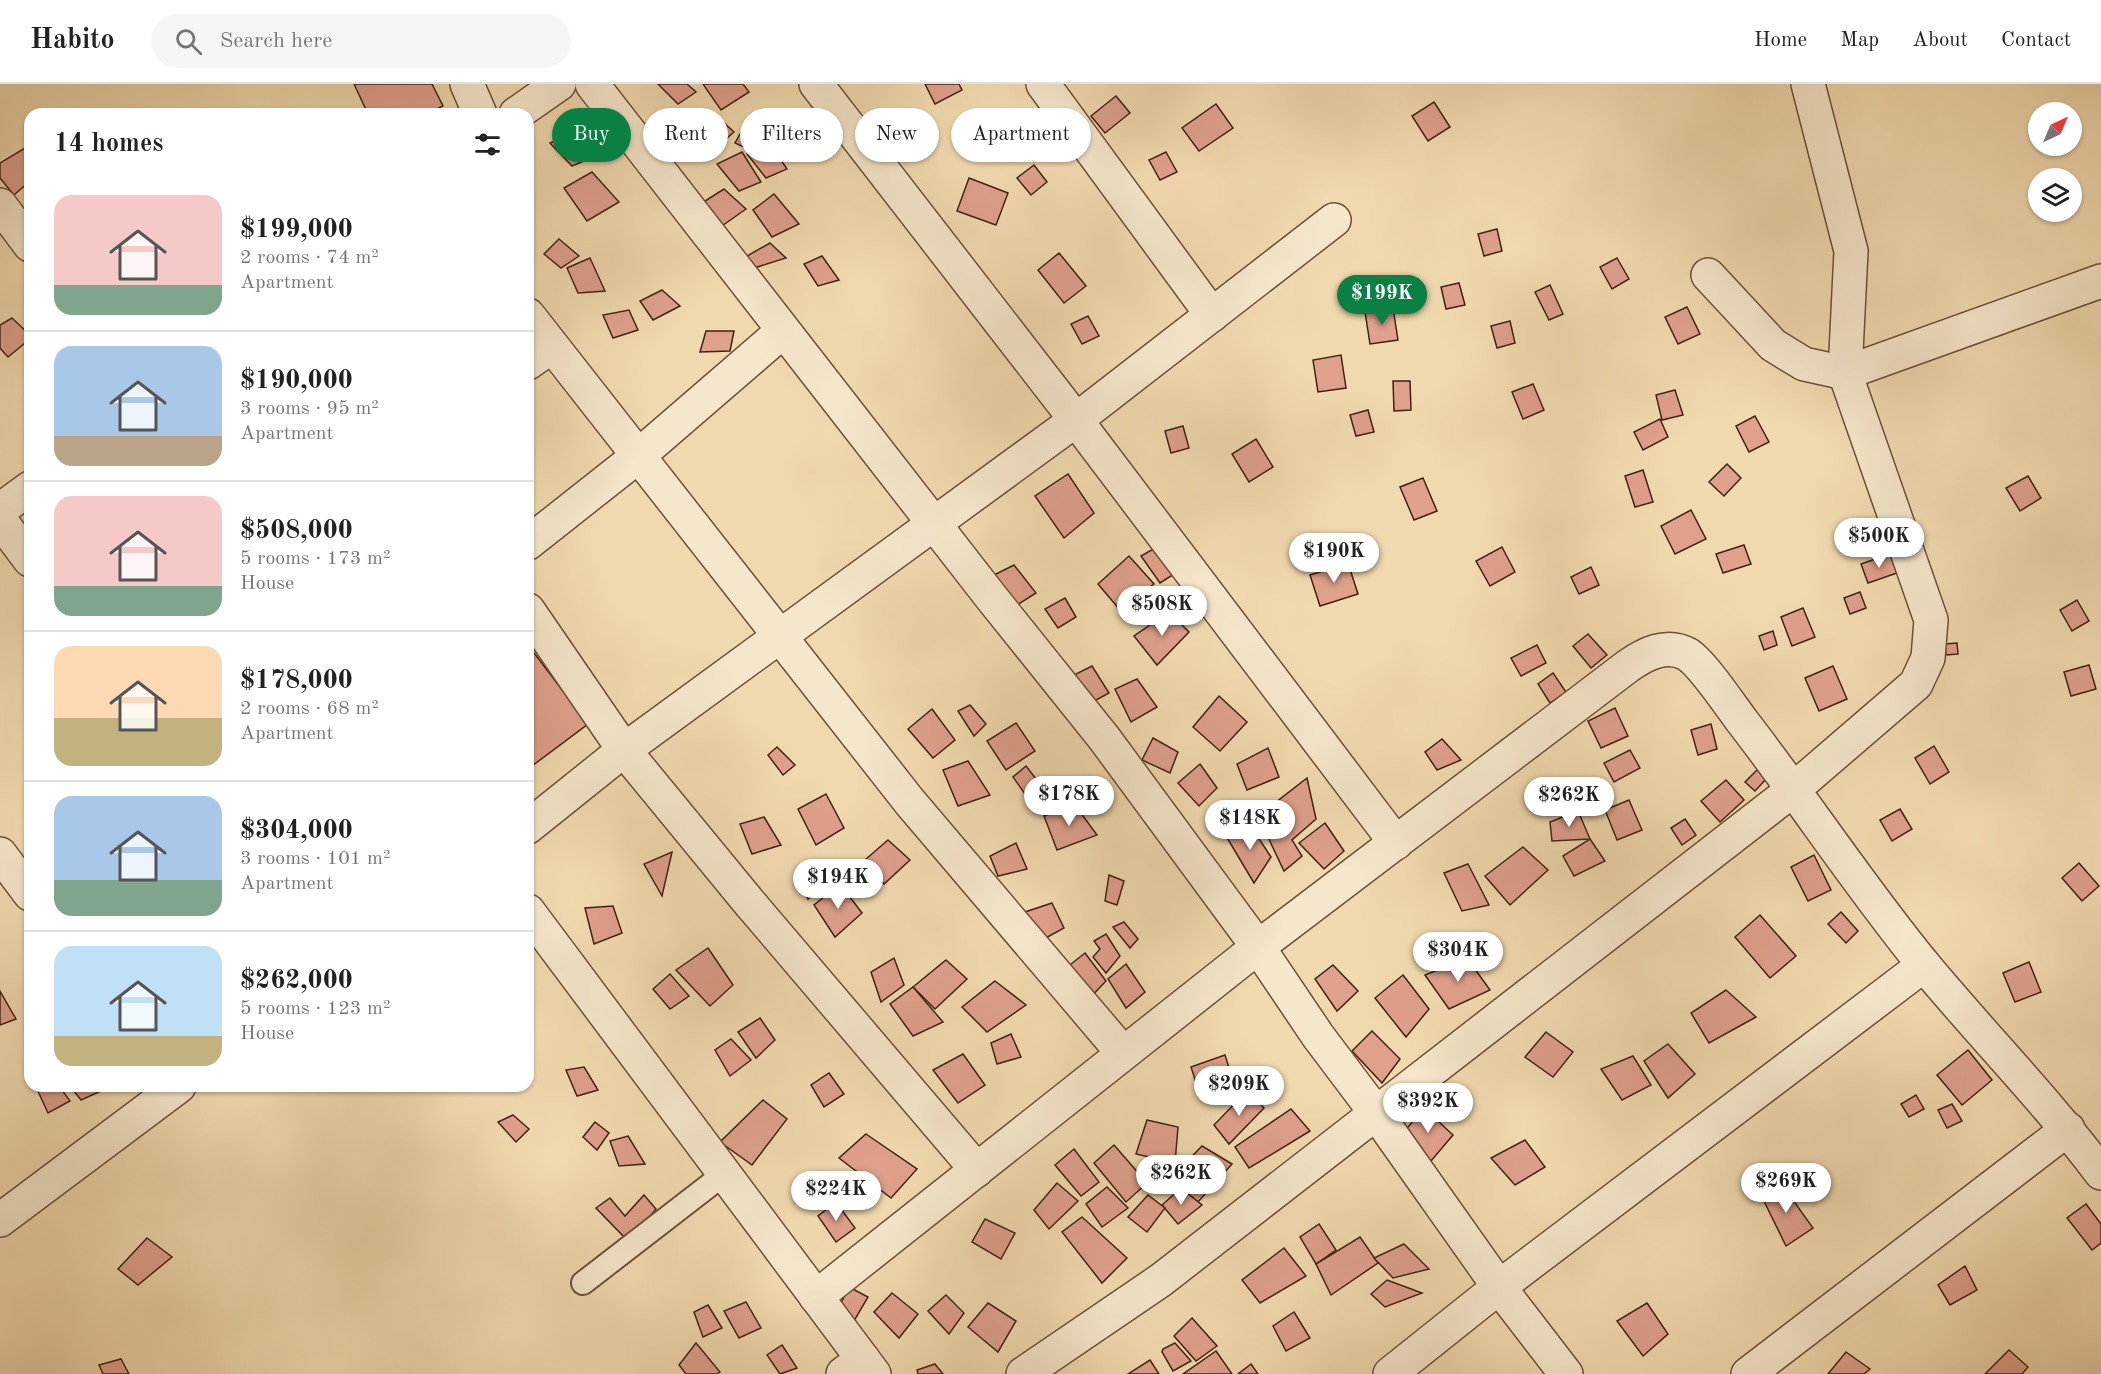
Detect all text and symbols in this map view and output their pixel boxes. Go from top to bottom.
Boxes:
search box [151,14,571,68]
icon: search [172,25,205,58]
text: Habito [30,27,115,55]
text: Search here [220,30,332,52]
text: Home [1754,30,1807,51]
text: Map [1840,30,1879,51]
text: About [1912,30,1968,51]
text: Contact [2001,30,2071,51]
north arrow [2028,102,2082,156]
map controls [2028,102,2082,222]
chip: Buy [552,108,631,162]
chip: Rent [643,108,728,162]
chip: Filters [740,108,843,162]
chip: New [855,108,939,162]
chip: Apartment [951,108,1091,162]
icon: filters [471,128,504,161]
text: 14 homes [54,131,163,157]
button: layers [2028,168,2082,222]
text: $199,000 [240,217,353,243]
icon: home [102,219,174,291]
text: 2 rooms · 74 m² [240,248,379,268]
text: Apartment [240,273,334,293]
pin: $199K [1340,275,1424,326]
text: $199K [1351,284,1413,304]
text: $190,000 [240,368,353,394]
icon: home [102,370,174,442]
text: 3 rooms · 95 m² [240,399,379,419]
text: Apartment [240,424,334,444]
text: $508,000 [240,518,353,544]
pin: $500K [1837,518,1921,569]
icon: home [102,520,174,592]
text: $500K [1848,527,1910,547]
pin: $190K [1292,533,1376,584]
text: $190K [1303,542,1365,562]
text: 5 rooms · 173 m² [240,549,390,569]
text: House [240,574,294,594]
pin: $508K [1120,586,1204,637]
text: $508K [1131,595,1193,615]
text: $178,000 [240,668,353,694]
icon: home [102,670,174,742]
text: 2 rooms · 68 m² [240,699,379,719]
text: Apartment [240,724,334,744]
pin: $178K [1027,776,1111,827]
pin: $262K [1527,777,1611,828]
text: $178K [1038,785,1100,805]
text: $262K [1538,786,1600,806]
pin: $148K [1208,800,1292,851]
text: $148K [1219,809,1281,829]
text: $304,000 [240,818,353,844]
icon: home [102,820,174,892]
text: 3 rooms · 101 m² [240,849,390,869]
pin: $194K [796,859,880,910]
text: $194K [807,868,869,888]
text: Apartment [240,874,334,894]
pin: $304K [1416,932,1500,983]
text: $304K [1427,941,1489,961]
text: $262,000 [240,968,353,994]
icon: home [102,970,174,1042]
text: 5 rooms · 123 m² [240,999,390,1019]
text: House [240,1024,294,1044]
pin: $209K [1197,1066,1281,1117]
text: $209K [1208,1075,1270,1095]
pin: $392K [1386,1083,1470,1134]
text: $392K [1397,1092,1459,1112]
pin: $262K [1139,1155,1223,1206]
pin: $269K [1744,1163,1828,1214]
text: $262K [1150,1164,1212,1184]
pin: $224K [794,1171,878,1222]
text: $269K [1755,1172,1817,1192]
text: $224K [805,1180,867,1200]

